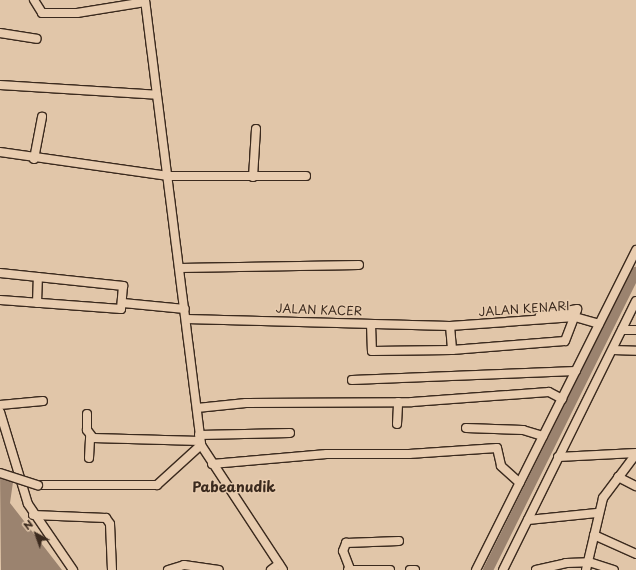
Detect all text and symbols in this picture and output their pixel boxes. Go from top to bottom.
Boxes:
street label: JALAN KENARI [478,299,570,319]
street label: JALAN KACER [275,301,363,319]
district label: Pabeanudik [192,479,276,495]
north arrow [16,514,56,554]
text: N [19,515,37,534]

